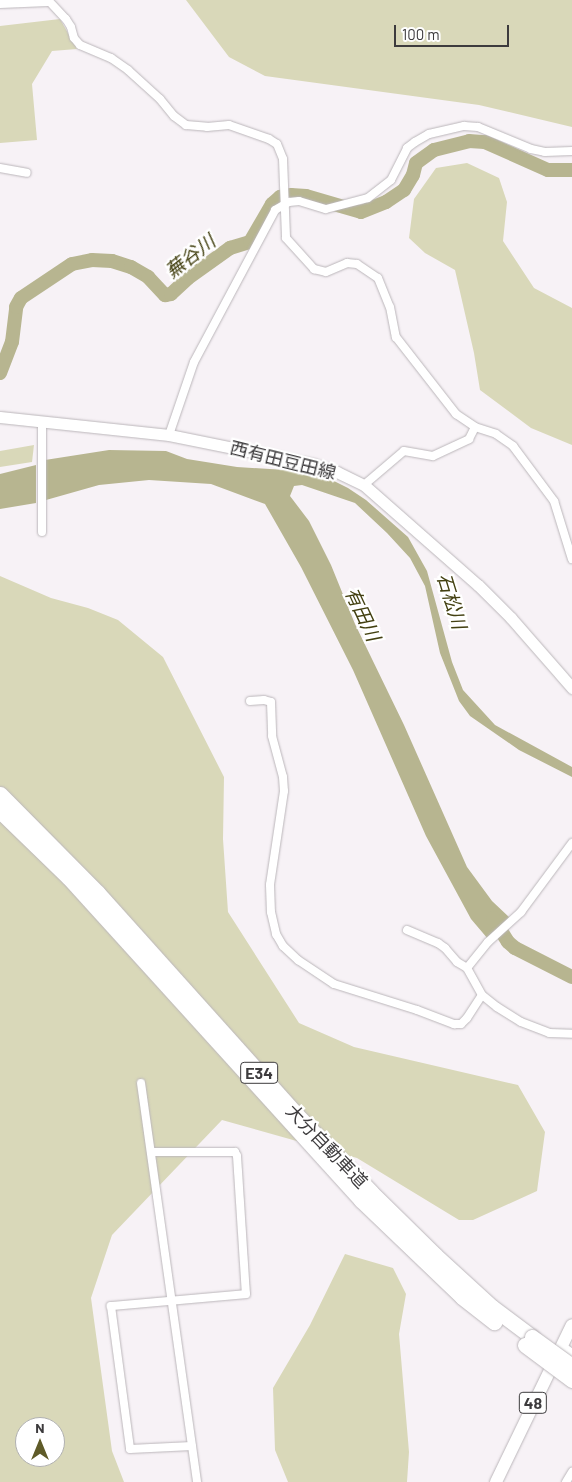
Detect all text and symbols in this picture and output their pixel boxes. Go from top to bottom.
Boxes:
scale bar [397,15,512,47]
text: 100 m [402,25,440,43]
water label: 蕪谷川 [161,229,219,283]
street label: 西有田豆田線 [228,436,338,484]
water label: 石松川 [433,570,471,632]
water label: 有田川 [341,583,385,645]
road number: E34 [239,1060,279,1086]
street label: 大分自動車道 [282,1100,372,1192]
road number: 48 [518,1390,548,1416]
north arrow [15,1417,65,1467]
text: N [35,1419,45,1436]

